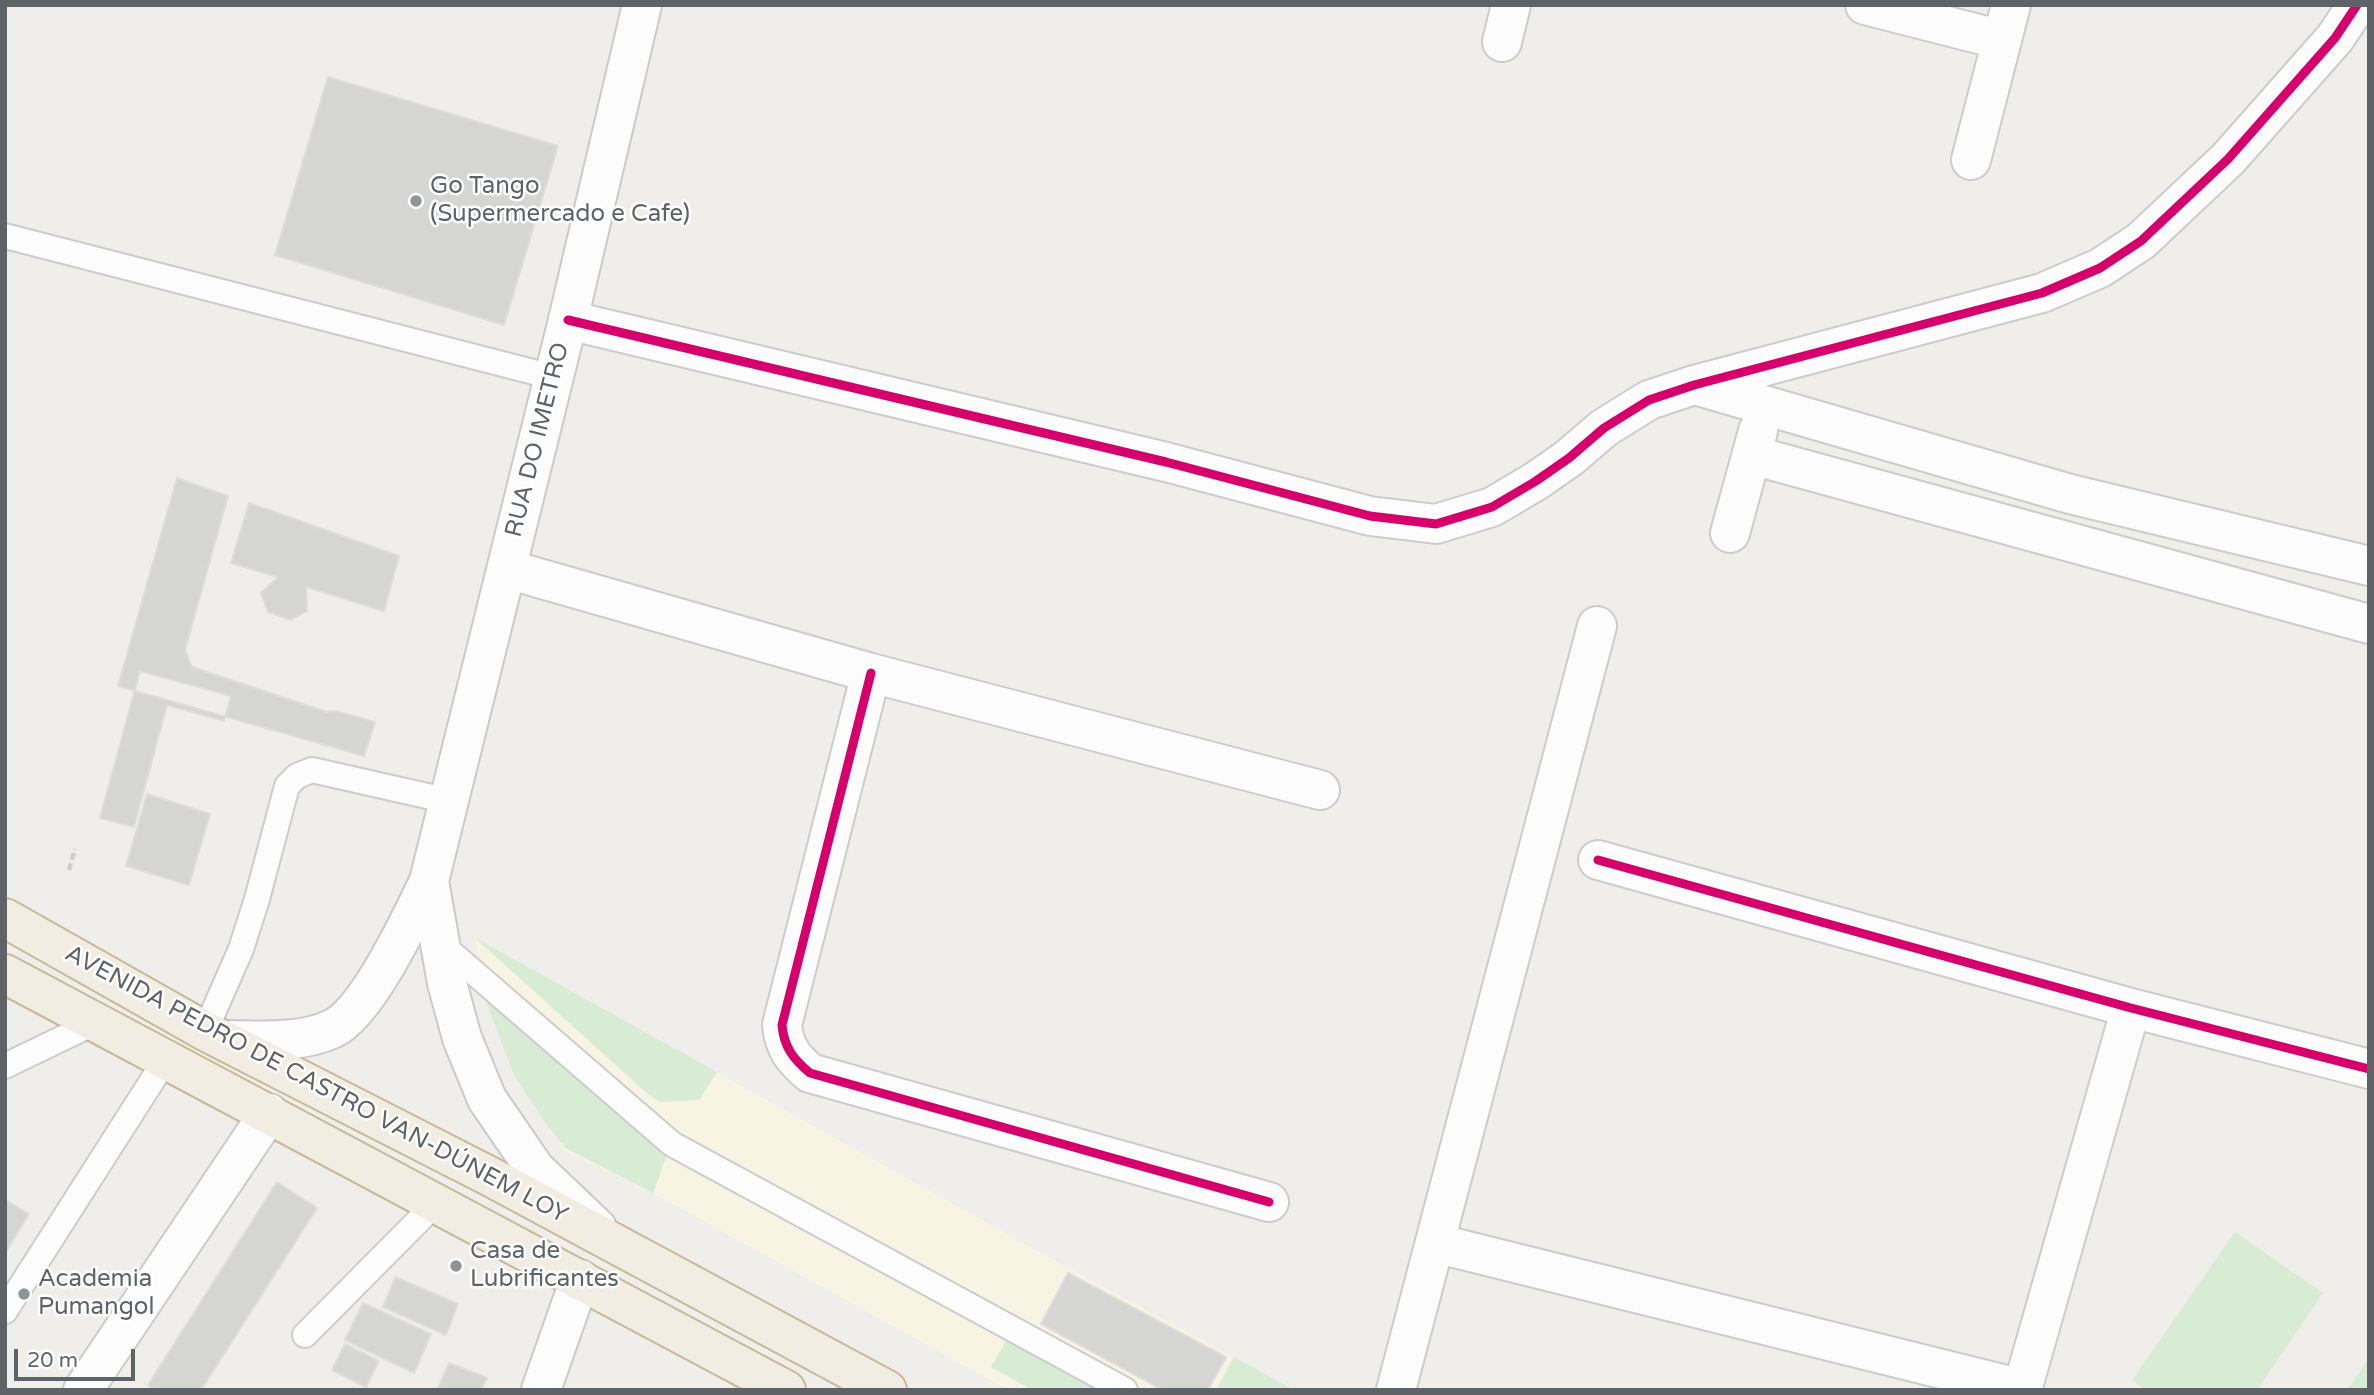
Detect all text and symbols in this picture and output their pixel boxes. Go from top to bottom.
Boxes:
place label: Go Tango (Supermercado e Cafe) [430,173,690,229]
marker: Go Tango (Supermercado e Cafe) [408,193,424,209]
street label: RUA DO IMETRO [500,340,576,540]
street label: AVENIDA PEDRO DE CASTRO VAN-DÚNEM LOY [60,940,572,1230]
place label: Casa de Lubrificantes [470,1238,619,1294]
marker: Casa de Lubrificantes [448,1258,464,1274]
place label: Academia Pumangol [38,1266,154,1322]
marker: Academia Pumangol [16,1286,32,1302]
scale bar [18,1336,138,1380]
text: 20 m [27,1348,78,1373]

